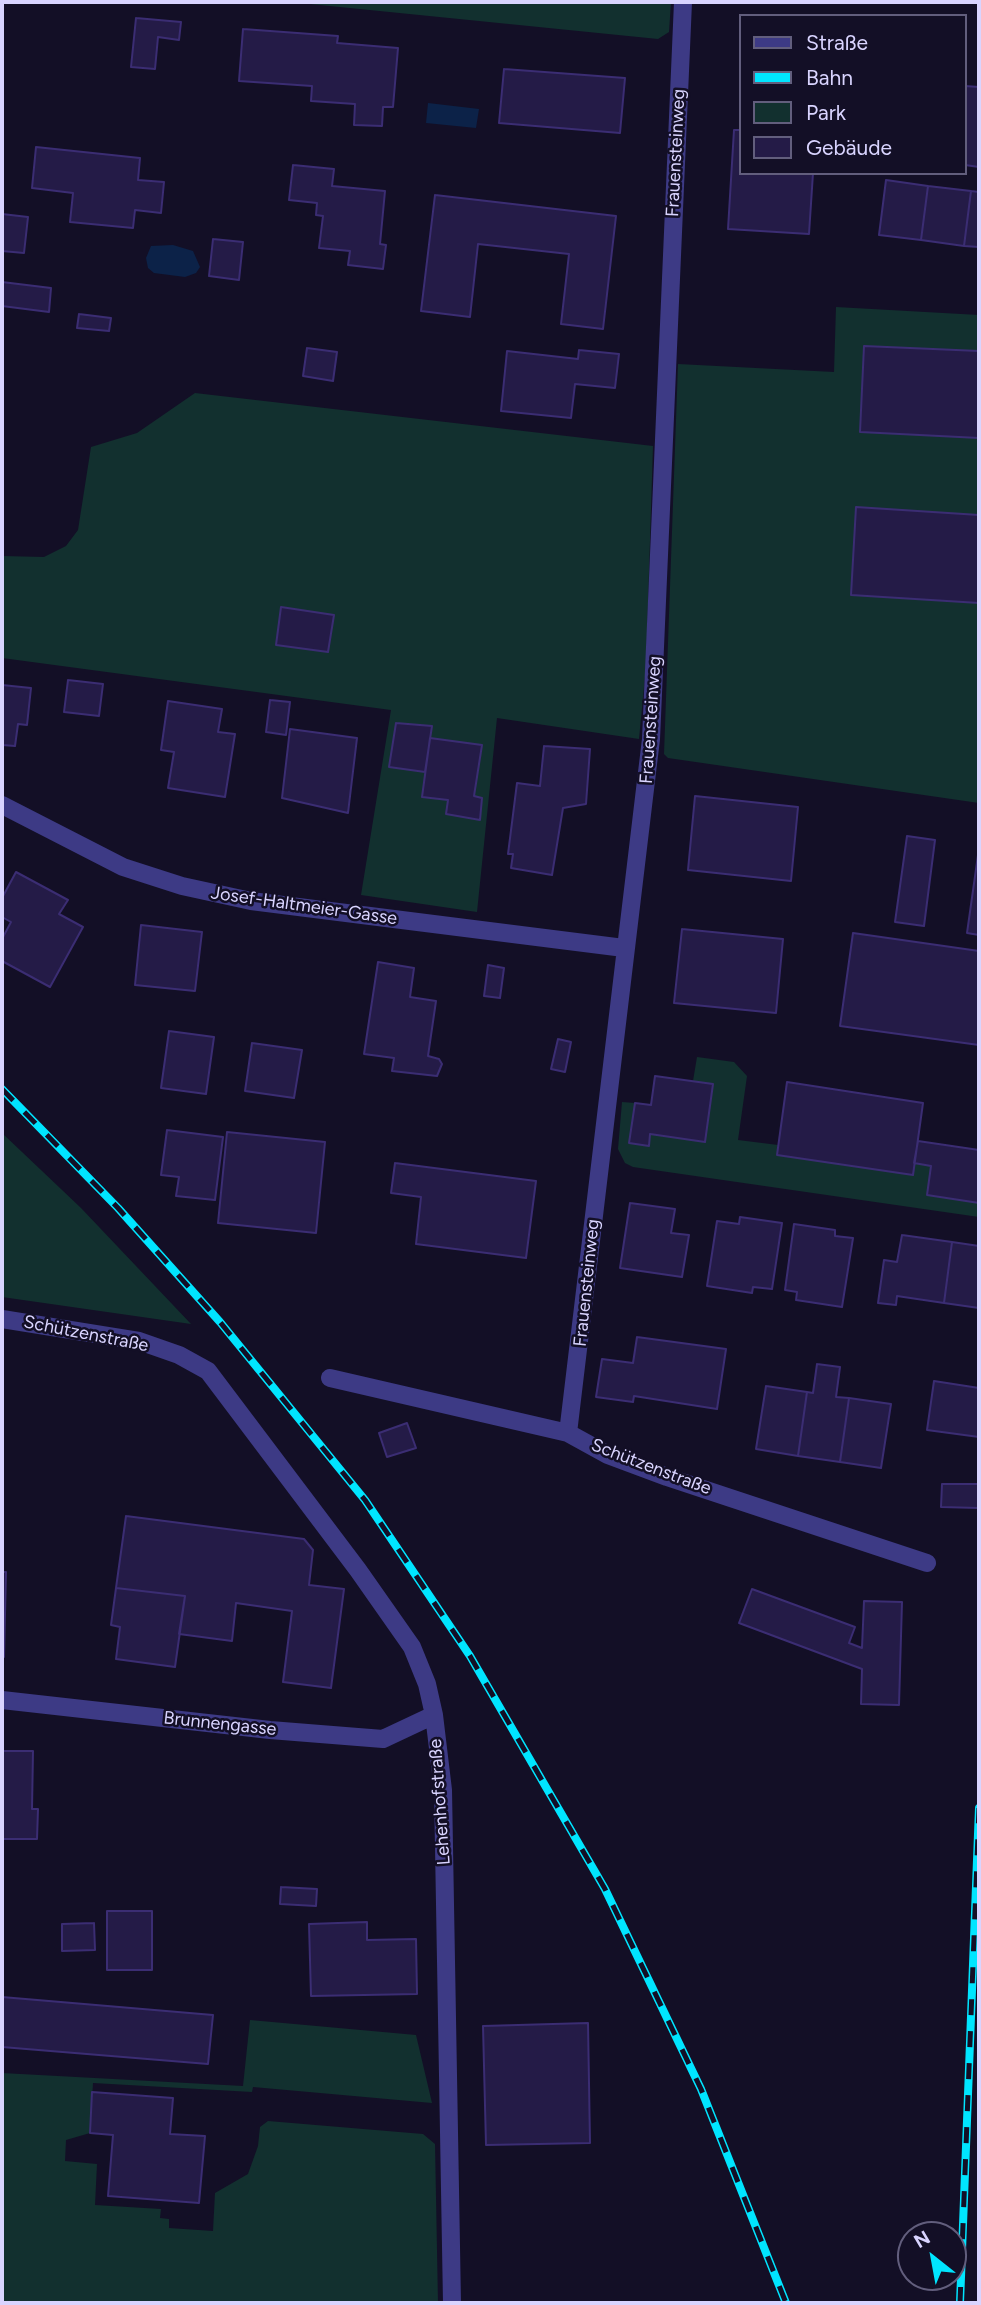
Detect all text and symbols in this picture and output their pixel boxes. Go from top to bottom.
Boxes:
legend [740,14,967,175]
text: Straße [806,30,868,55]
text: Bahn [806,65,853,90]
street label: Frauensteinweg [662,88,690,218]
text: Park [806,100,846,125]
text: Gebäude [806,135,892,160]
street label: Frauensteinweg [636,655,666,785]
street label: Josef-Haltmeier-Gasse [210,882,398,930]
street label: Frauensteinweg [570,1218,604,1348]
street label: Schützenstraße [22,1311,150,1357]
street label: Schützenstraße [588,1434,714,1500]
street label: Brunnengasse [162,1707,278,1741]
street label: Lehenhofstraße [425,1738,455,1866]
north arrow [897,2221,967,2291]
text: N [910,2226,934,2253]

